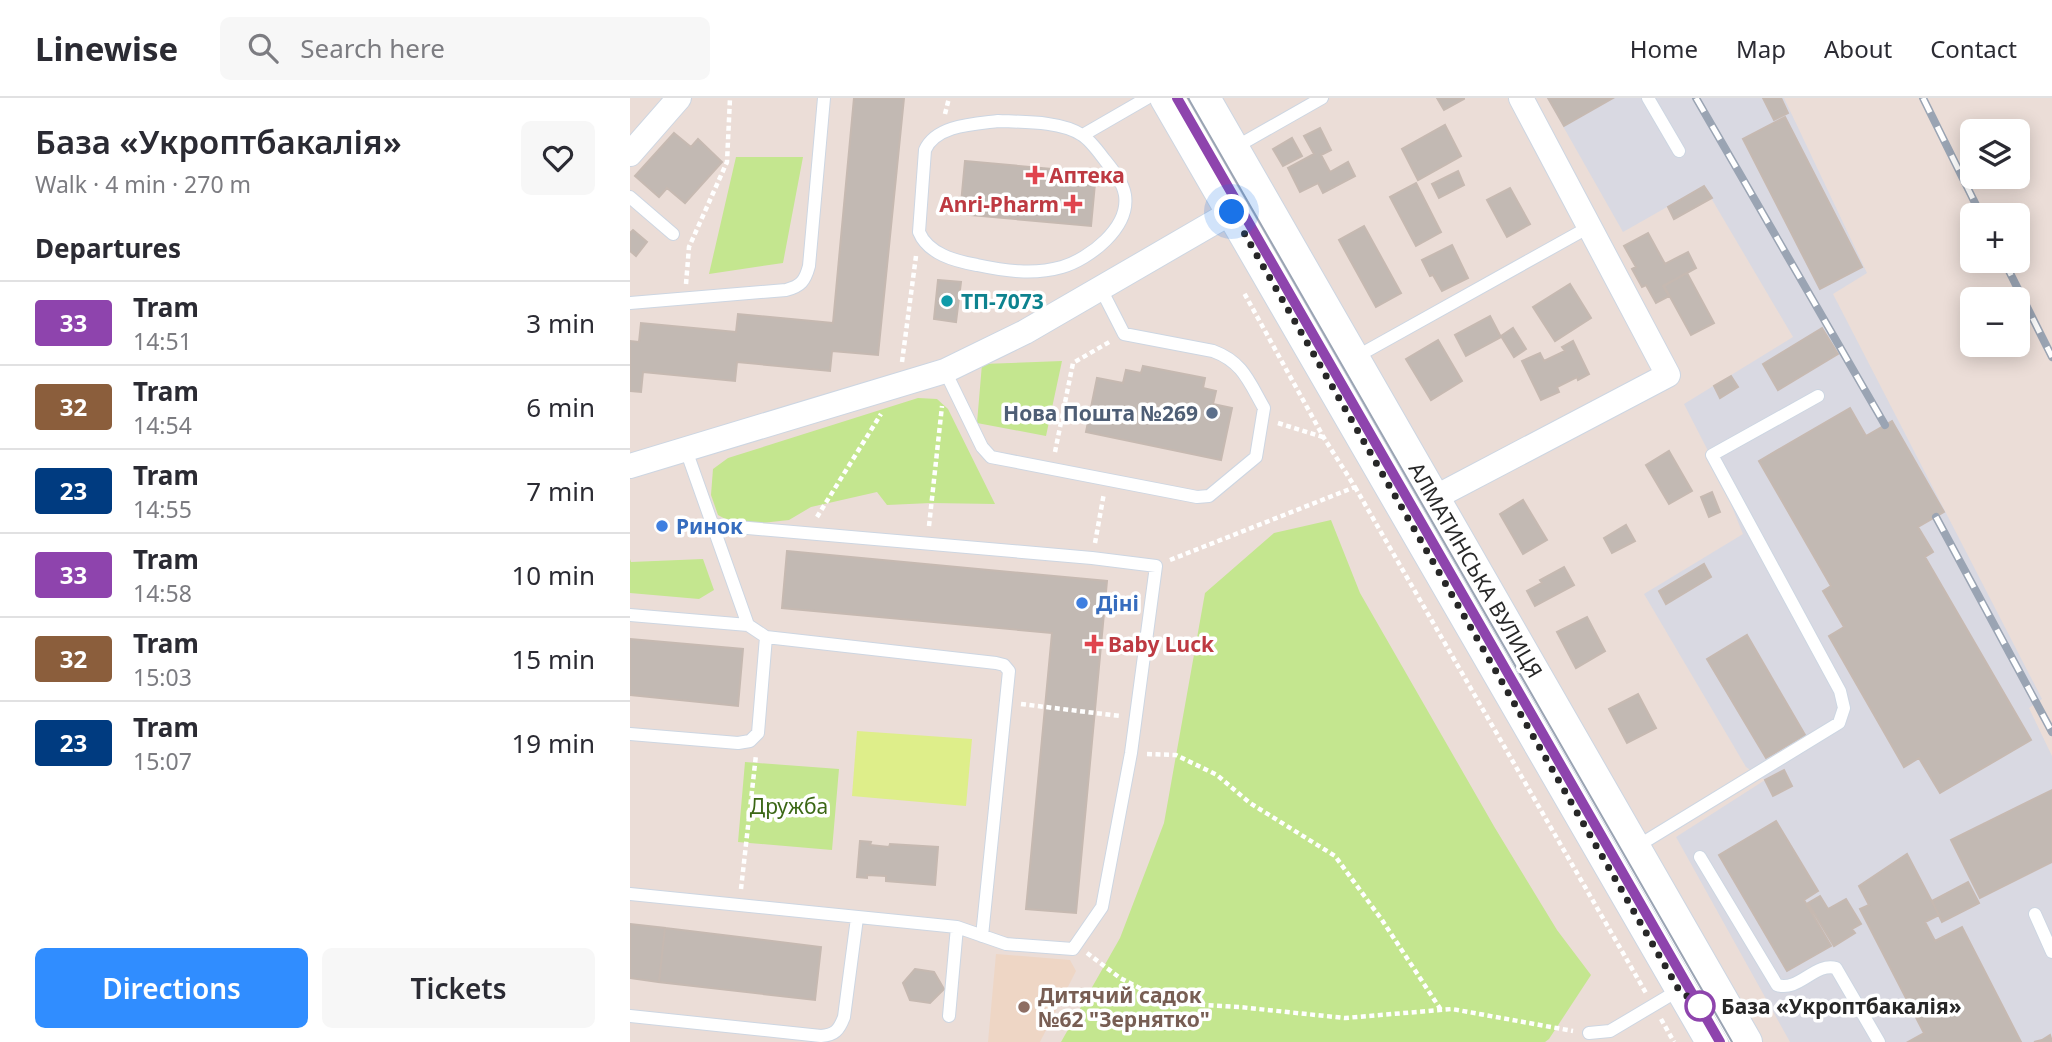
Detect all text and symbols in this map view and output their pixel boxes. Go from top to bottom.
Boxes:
search box [220,17,710,80]
text: Linewise [35,26,178,71]
icon: search [244,29,282,67]
text: Search here [300,30,445,66]
text: Home [1630,32,1698,65]
text: Map [1736,32,1786,65]
text: About [1824,32,1892,65]
text: Contact [1930,32,2017,65]
text: База «Укроптбакалія» [35,119,402,164]
map controls [1960,119,2030,357]
button: layers [1960,119,2030,189]
button: heart [521,121,595,195]
place label: Аптека [1049,161,1125,189]
marker: Аптека [1027,167,1043,183]
text: Walk · 4 min · 270 m [35,168,251,200]
place label: Anri-Pharm [939,190,1059,218]
your location [1214,194,1249,229]
marker: Anri-Pharm [1065,196,1081,212]
button: + [1960,203,2030,273]
text: Departures [35,230,181,266]
place label: ТП-7073 [961,287,1044,315]
button: − [1960,287,2030,357]
text: Tram [133,289,199,325]
marker: ТП-7073 [939,293,955,309]
text: 3 min [526,305,595,341]
text: 33 [60,306,87,339]
text: 14:51 [133,325,192,357]
text: Tram [133,373,199,409]
text: 6 min [526,389,595,425]
text: 32 [60,390,87,423]
place label: Нова Пошта №269 [1003,399,1198,427]
marker: Нова Пошта №269 [1204,405,1220,421]
text: 14:54 [133,409,192,441]
text: Tram [133,457,199,493]
street label: АЛМАТИНСЬКА ВУЛИЦЯ [1403,457,1549,683]
text: 7 min [526,473,595,509]
text: 23 [60,474,87,507]
text: 14:55 [133,493,192,525]
place label: Ринок [676,512,743,540]
marker: Ринок [654,518,670,534]
text: Tram [133,541,199,577]
text: 10 min [511,557,595,593]
text: 33 [60,558,87,591]
text: 14:58 [133,577,192,609]
place label: Діні [1096,589,1139,617]
marker: Діні [1074,595,1090,611]
text: Tram [133,625,199,661]
place label: Baby Luck [1108,630,1215,658]
marker: Baby Luck [1086,636,1102,652]
text: 15 min [511,641,595,677]
text: 32 [60,642,87,675]
text: 15:03 [133,661,192,693]
text: Tram [133,709,199,745]
text: 19 min [511,725,595,761]
text: 23 [60,726,87,759]
text: 15:07 [133,745,192,777]
park label: Дружба [750,792,828,820]
button: Directions [35,948,308,1028]
button: Tickets [322,948,595,1028]
place label: Дитячий садок №62 "Зернятко" [1038,981,1210,1033]
marker: База «Укроптбакалія» [1685,991,1715,1021]
place label: База «Укроптбакалія» [1721,992,1962,1020]
marker: Дитячий садок №62 "Зернятко" [1016,999,1032,1015]

